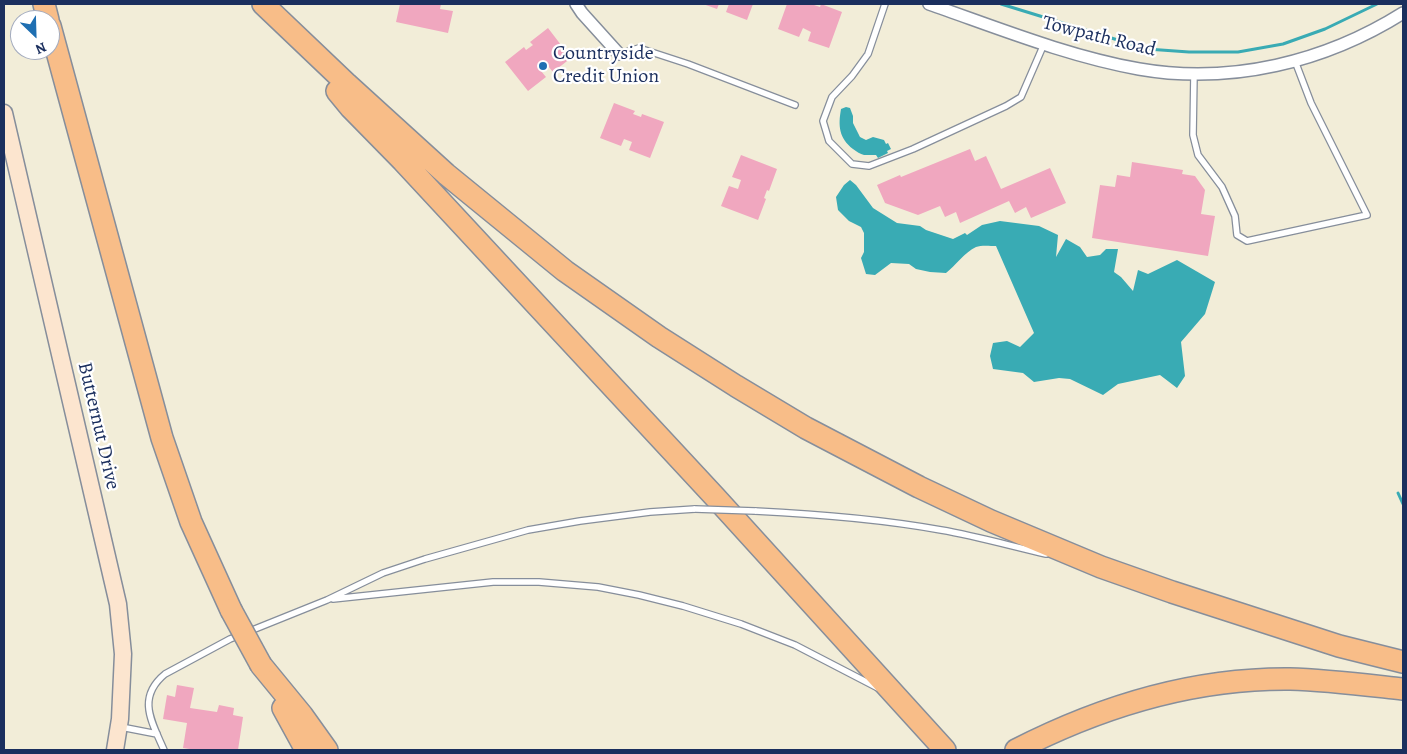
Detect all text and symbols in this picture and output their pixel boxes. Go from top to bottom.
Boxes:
north arrow [10,10,60,60]
street label: Towpath Road [1040,11,1158,63]
text: N [32,37,49,59]
place label: Countryside Credit Union [553,42,659,89]
marker: Countryside Credit Union [537,60,549,72]
street label: Butternut Drive [72,360,124,492]

